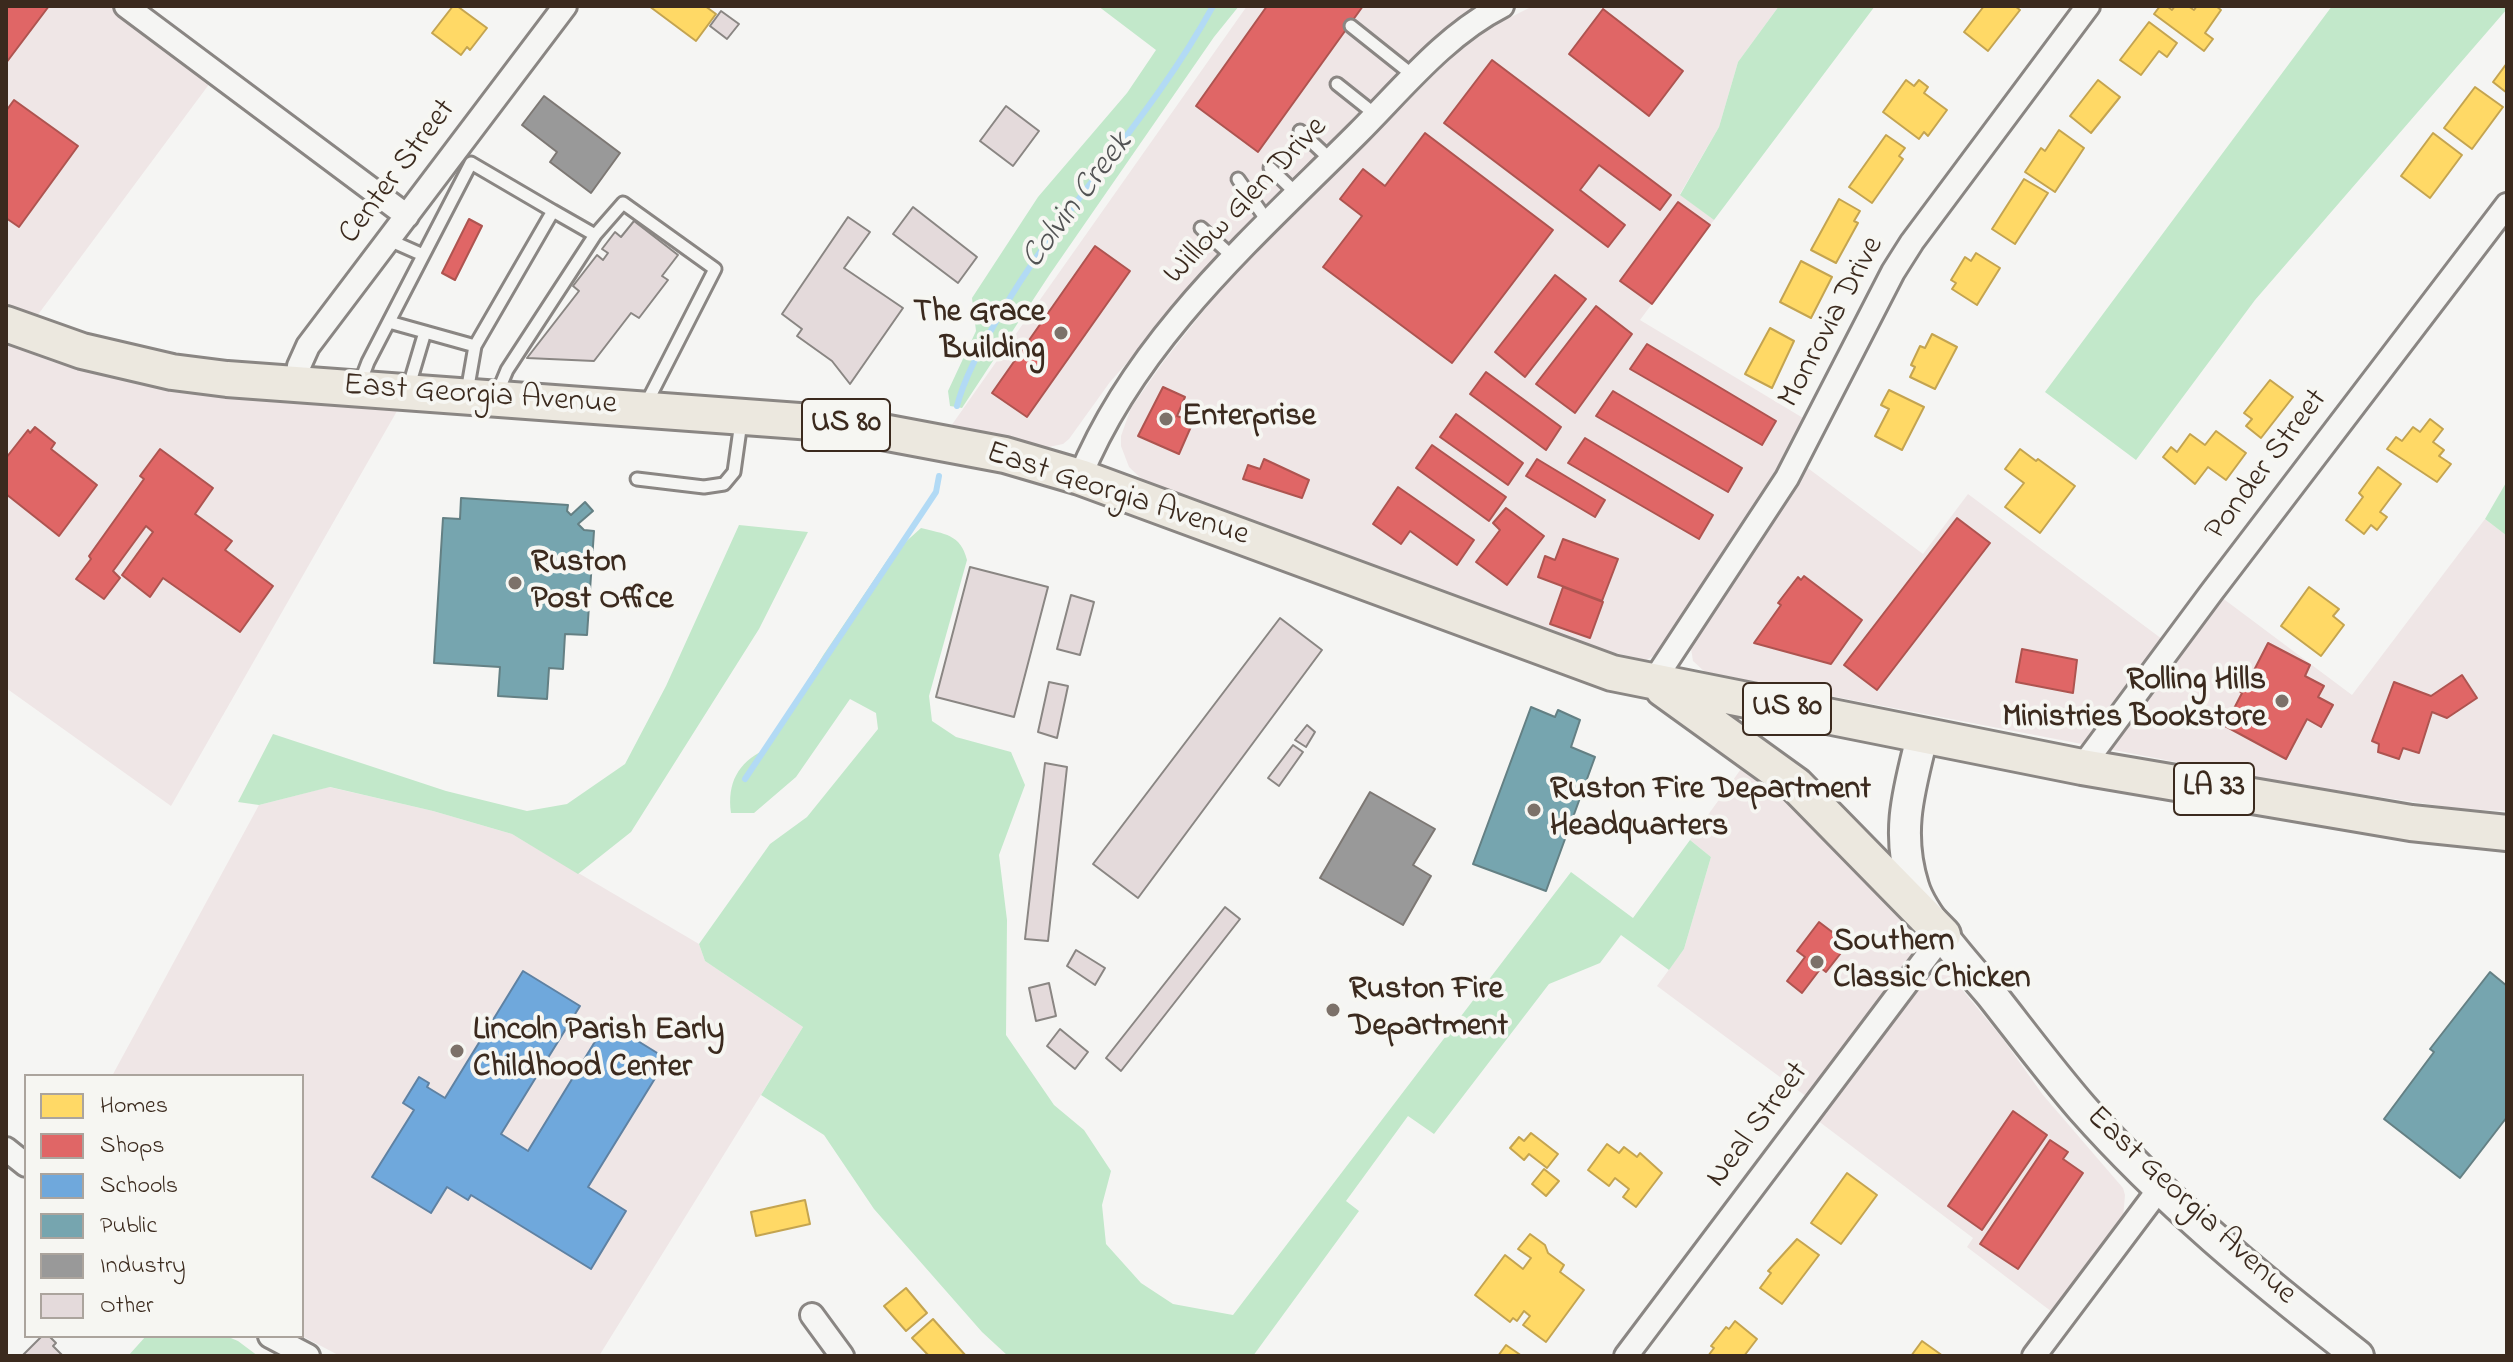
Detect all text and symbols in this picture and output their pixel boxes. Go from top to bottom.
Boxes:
street label: Center Street [332,93,466,253]
street label: Willow Glen Drive [1157,110,1337,294]
water label: Colvin Creek [1015,126,1143,278]
street label: Monrovia Drive [1772,231,1894,415]
place label: The Grace Building [913,296,1045,371]
marker: The Grace Building [1052,324,1070,342]
street label: East Georgia Avenue [342,368,618,426]
street label: Ponder Street [2199,383,2337,549]
road number: US 80 [802,399,890,451]
place label: Enterprise [1182,400,1316,438]
marker: Enterprise [1157,410,1175,428]
street label: East Georgia Avenue [981,435,1253,557]
place label: Ruston Post Office [531,546,673,621]
marker: Ruston Post Office [506,574,524,592]
place label: Rolling Hills Ministries Bookstore [2002,664,2266,739]
road number: US 80 [1743,683,1831,735]
marker: Rolling Hills Ministries Bookstore [2273,692,2291,710]
road number: LA 33 [2174,763,2254,815]
place label: Ruston Fire Department Headquarters [1550,773,1871,848]
marker: Ruston Fire Department Headquarters [1525,801,1543,819]
place label: Southern Classic Chicken [1833,925,2031,1000]
marker: Southern Classic Chicken [1808,953,1826,971]
place label: Ruston Fire Department [1349,973,1508,1048]
marker: Ruston Fire Department [1324,1001,1342,1019]
place label: Lincoln Parish Early Childhood Center [473,1014,724,1089]
marker: Lincoln Parish Early Childhood Center [448,1042,466,1060]
street label: Neal Street [1699,1056,1819,1196]
legend [24,1074,304,1338]
text: Homes [100,1089,168,1124]
street label: East Georgia Avenue [2077,1100,2303,1314]
text: Shops [100,1129,165,1164]
text: Schools [100,1169,178,1204]
text: Public [100,1209,157,1244]
text: Industry [100,1249,186,1284]
text: Other [100,1289,153,1324]

